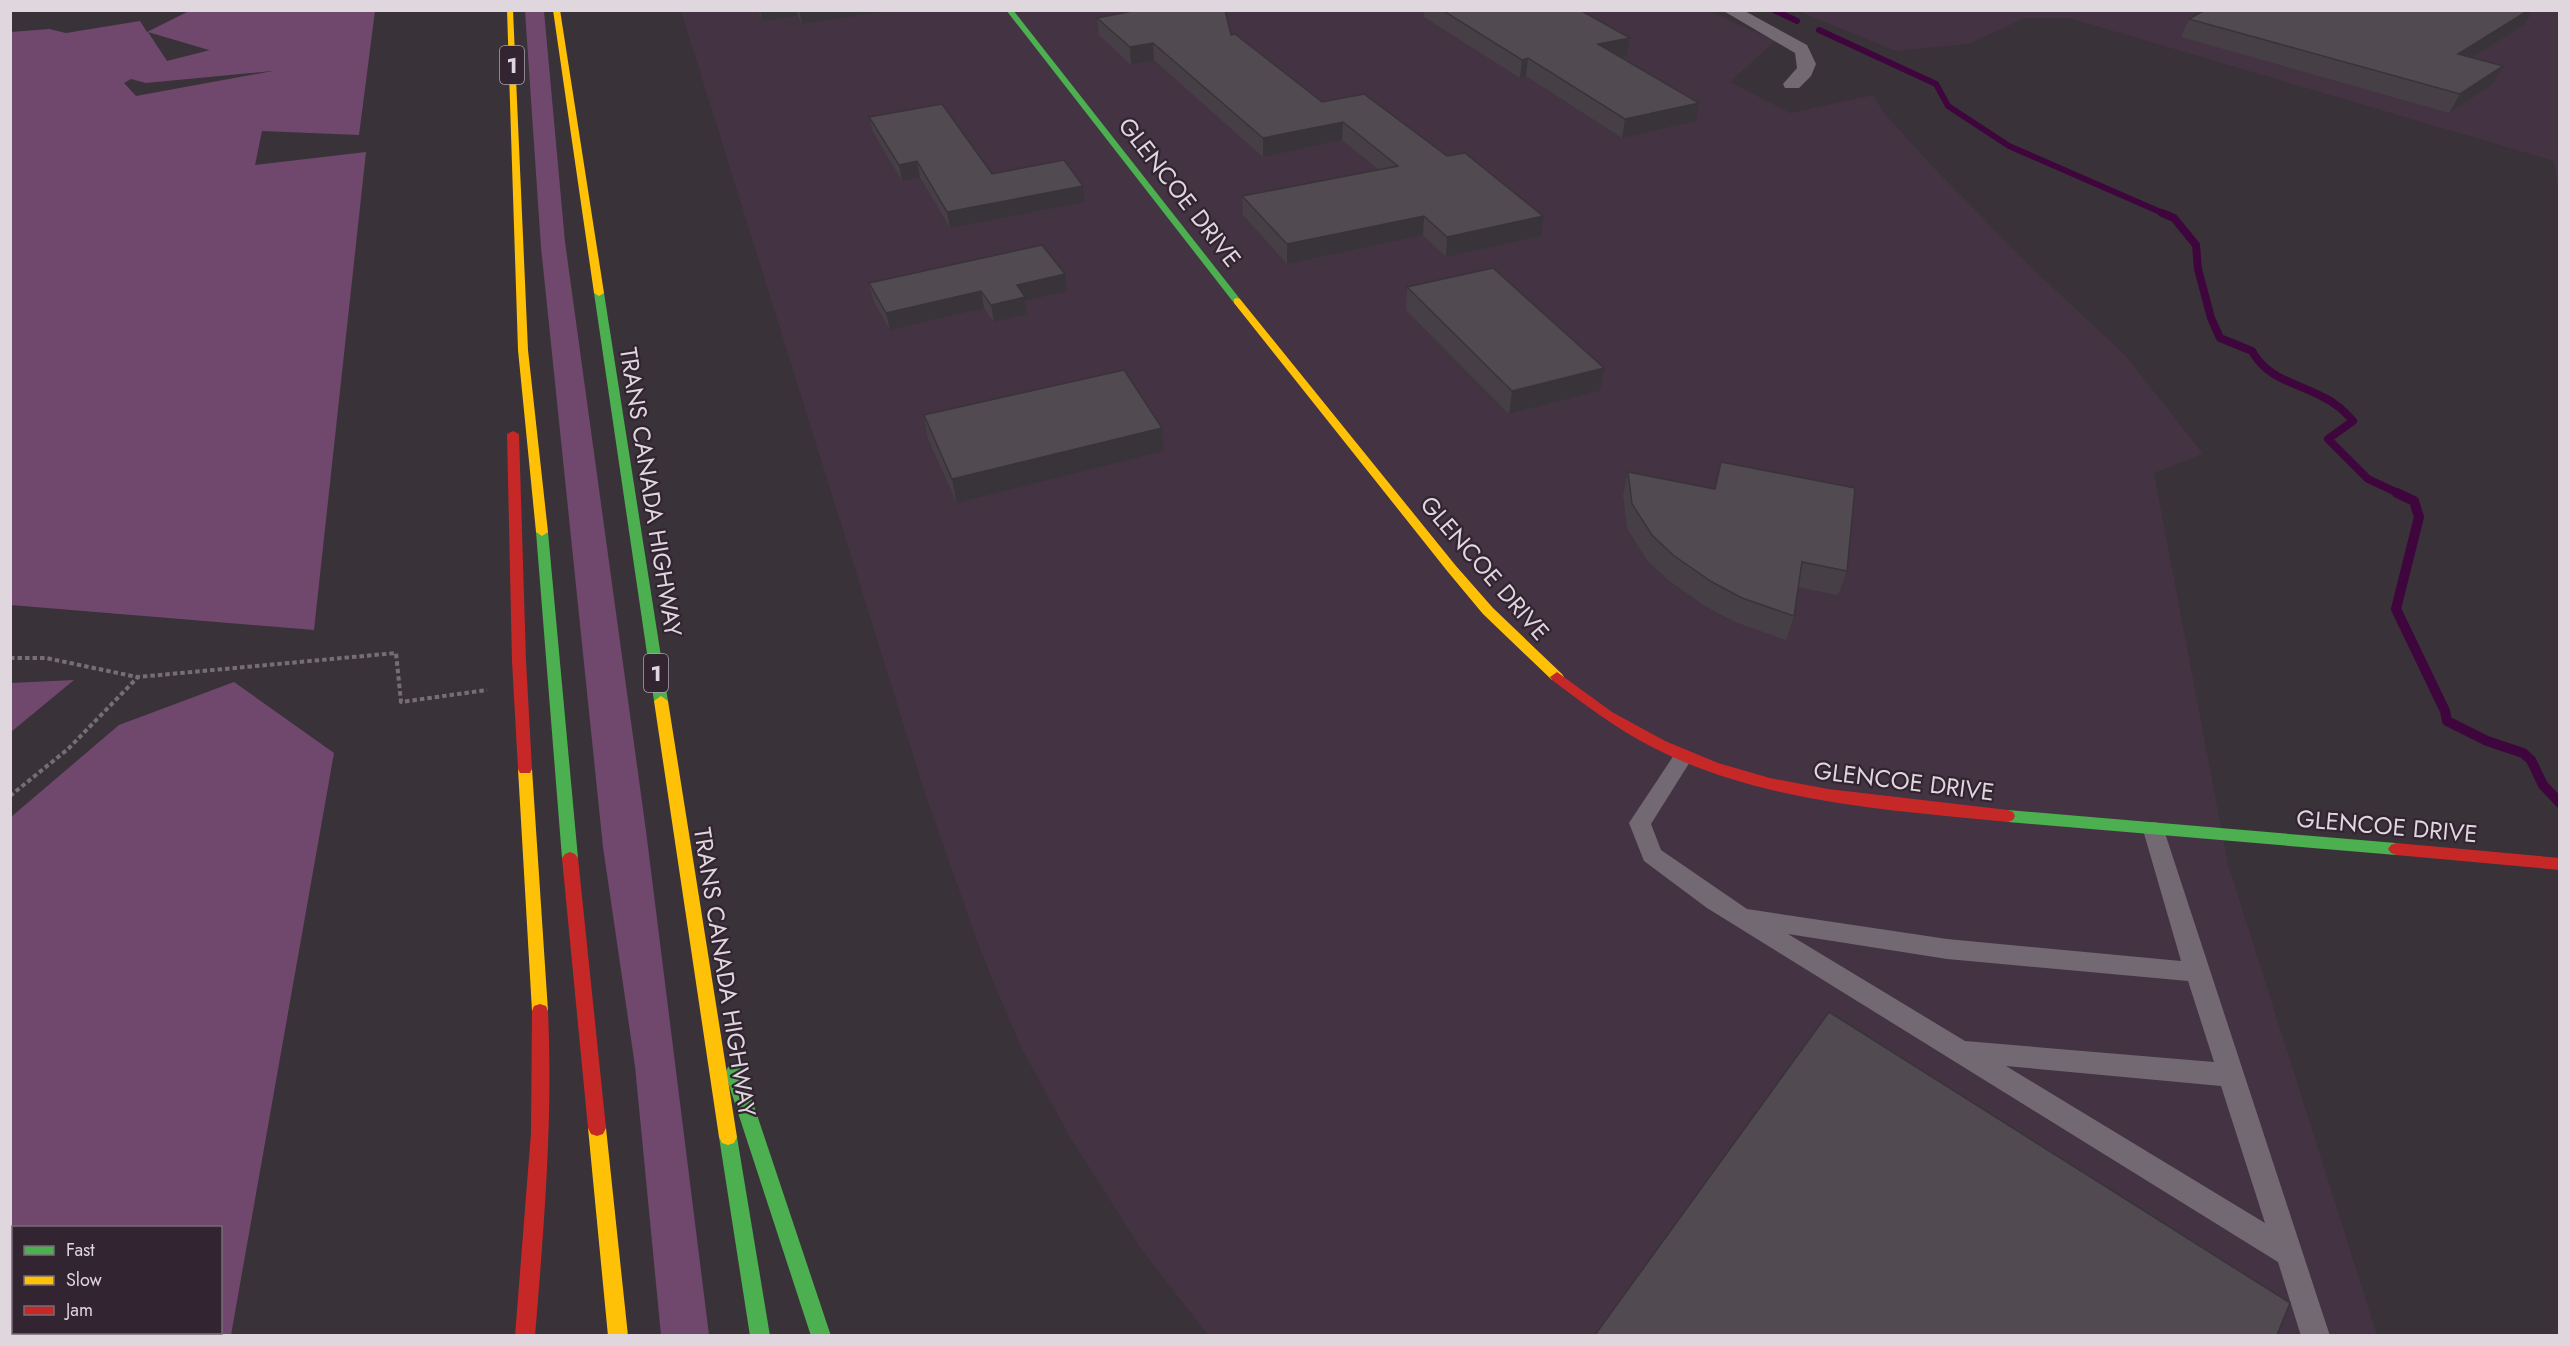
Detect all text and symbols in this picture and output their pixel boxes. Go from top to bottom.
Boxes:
road number: 1 [500,46,524,84]
street label: GLENCOE DRIVE [1110,110,1250,274]
street label: TRANS CANADA HIGHWAY [611,345,691,640]
street label: GLENCOE DRIVE [1412,488,1558,648]
road number: 1 [644,654,668,692]
street label: GLENCOE DRIVE [1812,753,1996,809]
street label: GLENCOE DRIVE [2295,801,2479,851]
street label: TRANS CANADA HIGHWAY [685,825,765,1120]
legend [12,1226,222,1334]
text: Fast [66,1237,95,1263]
text: Slow [66,1267,103,1293]
text: Jam [64,1297,93,1323]

